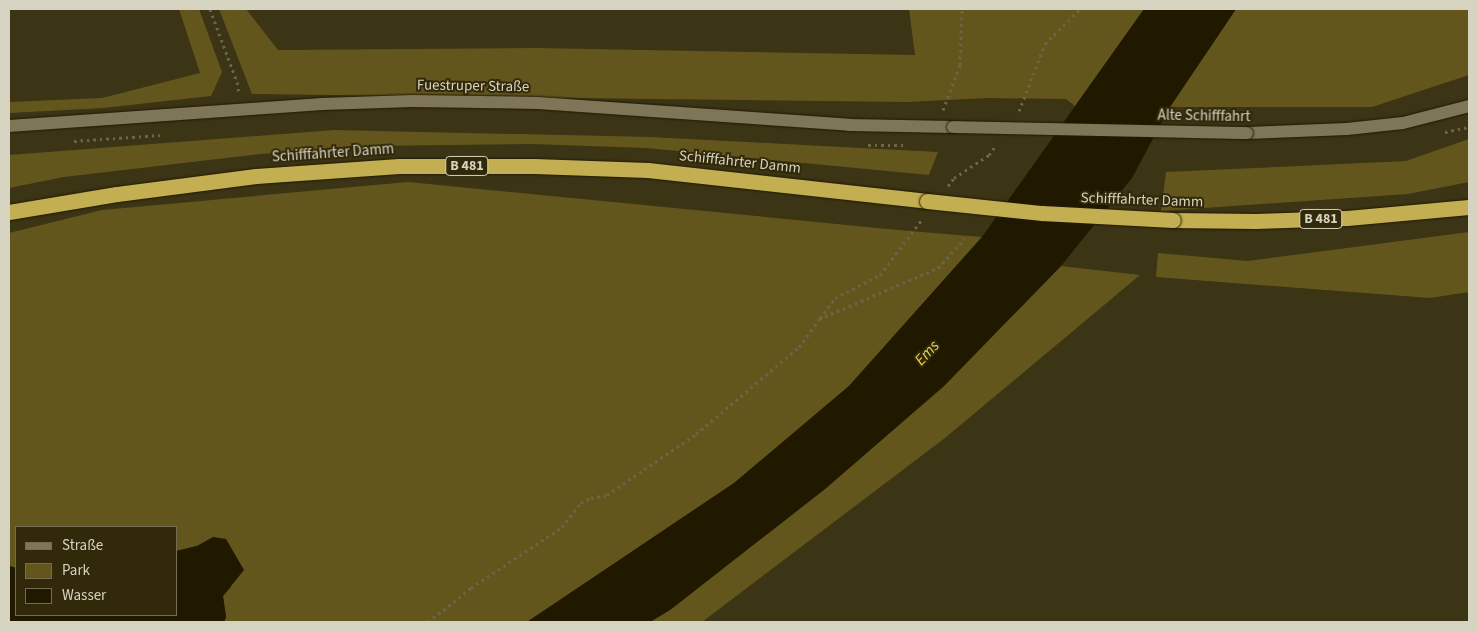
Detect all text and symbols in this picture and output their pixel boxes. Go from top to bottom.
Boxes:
street label: Fuestruper Straße [417,76,529,96]
street label: Alte Schifffahrt [1157,106,1251,126]
street label: Schifffahrter Damm [271,140,395,166]
street label: Schifffahrter Damm [678,147,802,177]
road number: B 481 [444,154,490,178]
street label: Schifffahrter Damm [1080,189,1204,211]
road number: B 481 [1298,208,1344,230]
water label: Ems [911,336,943,370]
legend [15,526,178,616]
text: Straße [62,535,103,556]
text: Park [62,560,90,581]
text: Wasser [62,585,106,606]

